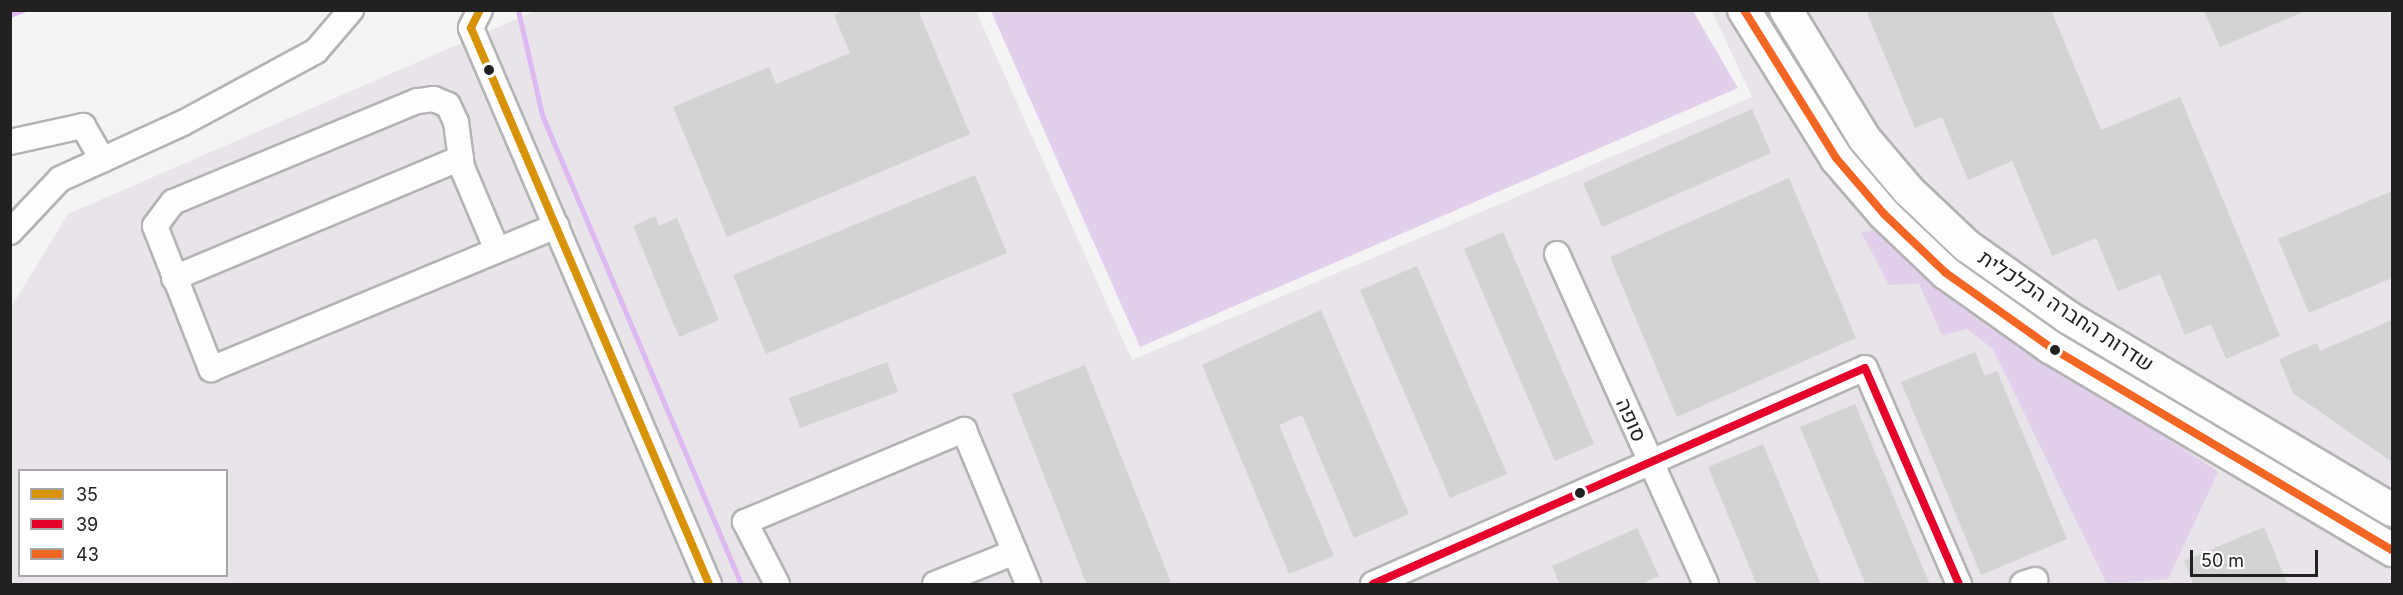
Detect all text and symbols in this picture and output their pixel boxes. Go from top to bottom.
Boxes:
unlabelled marker [483,64,495,76]
street label: שדרות החברה הכלכלית [1974,245,2158,377]
unlabelled marker [2049,344,2061,356]
street label: סופה [1610,394,1652,446]
legend [18,469,228,577]
text: 35 [76,484,98,505]
unlabelled marker [1574,487,1586,499]
text: 39 [76,514,98,535]
scale bar [2193,538,2320,576]
text: 43 [76,544,99,565]
text: 50 m [2201,550,2244,571]

